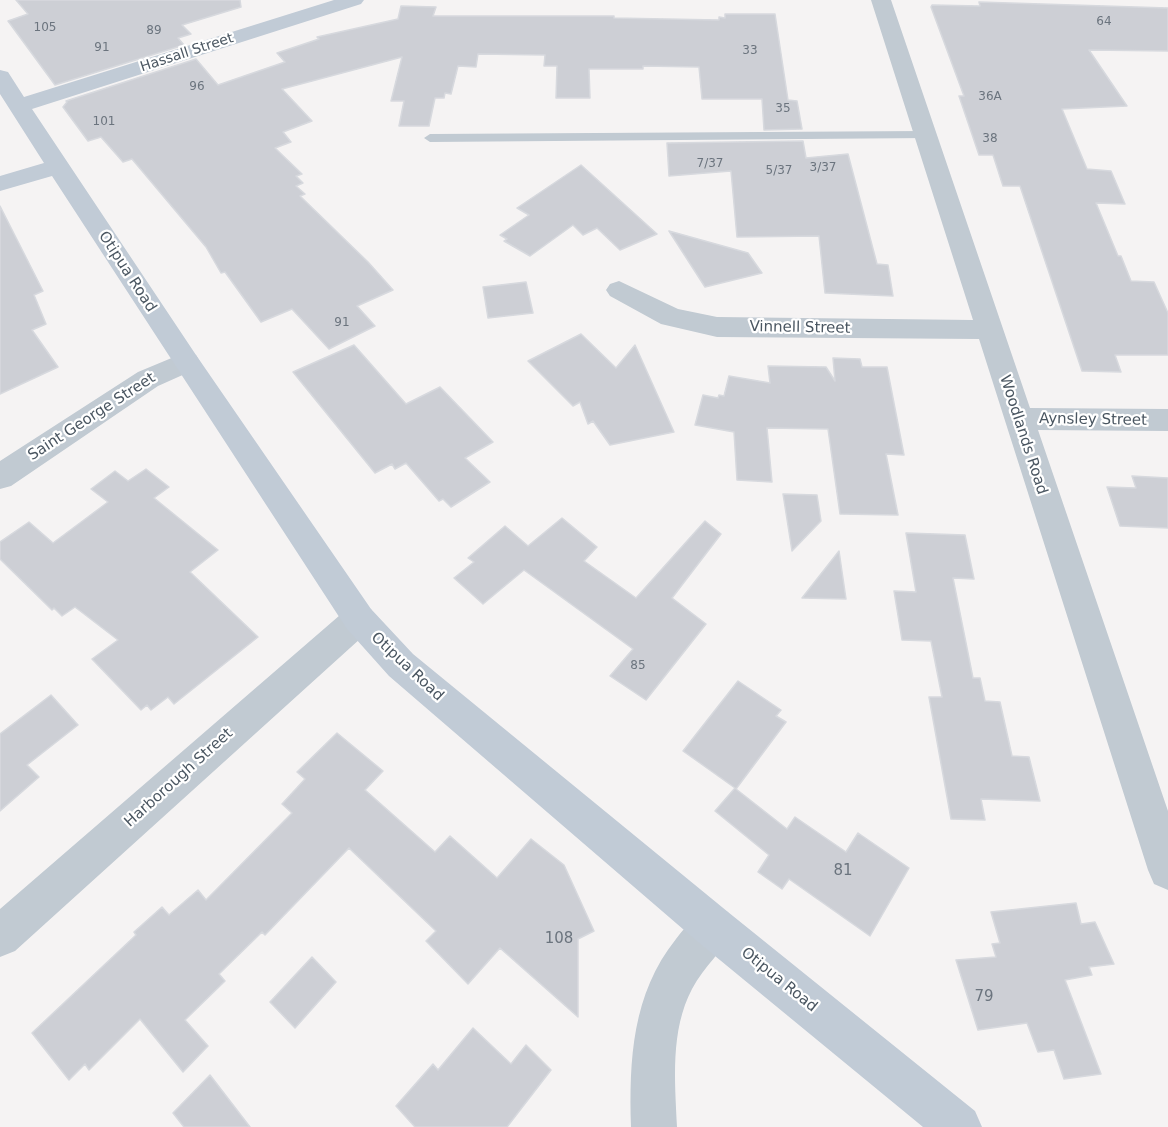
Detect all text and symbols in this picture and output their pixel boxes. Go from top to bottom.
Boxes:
house number: 64 [1096,15,1112,29]
house number: 105 [34,21,56,35]
house number: 89 [146,24,162,38]
street label: Hassall Street [138,30,236,76]
house number: 91 [94,41,110,55]
house number: 33 [742,44,758,58]
house number: 96 [189,80,205,94]
house number: 36A [978,90,1002,104]
house number: 35 [775,102,791,116]
house number: 101 [93,115,115,129]
house number: 38 [982,132,998,146]
house number: 7/37 [697,157,723,171]
house number: 3/37 [810,161,836,175]
house number: 5/37 [766,164,792,178]
street label: Otipua Road [94,228,160,316]
house number: 91 [334,316,350,330]
street label: Vinnell Street [749,318,851,338]
street label: Saint George Street [25,369,159,465]
street label: Woodlands Road [995,373,1051,497]
street label: Aynsley Street [1039,410,1147,430]
street label: Otipua Road [367,629,447,705]
house number: 85 [630,659,646,673]
street label: Harborough Street [121,725,237,831]
house number: 81 [833,862,853,880]
house number: 108 [545,930,573,948]
street label: Otipua Road [737,944,821,1016]
house number: 79 [974,988,994,1006]

